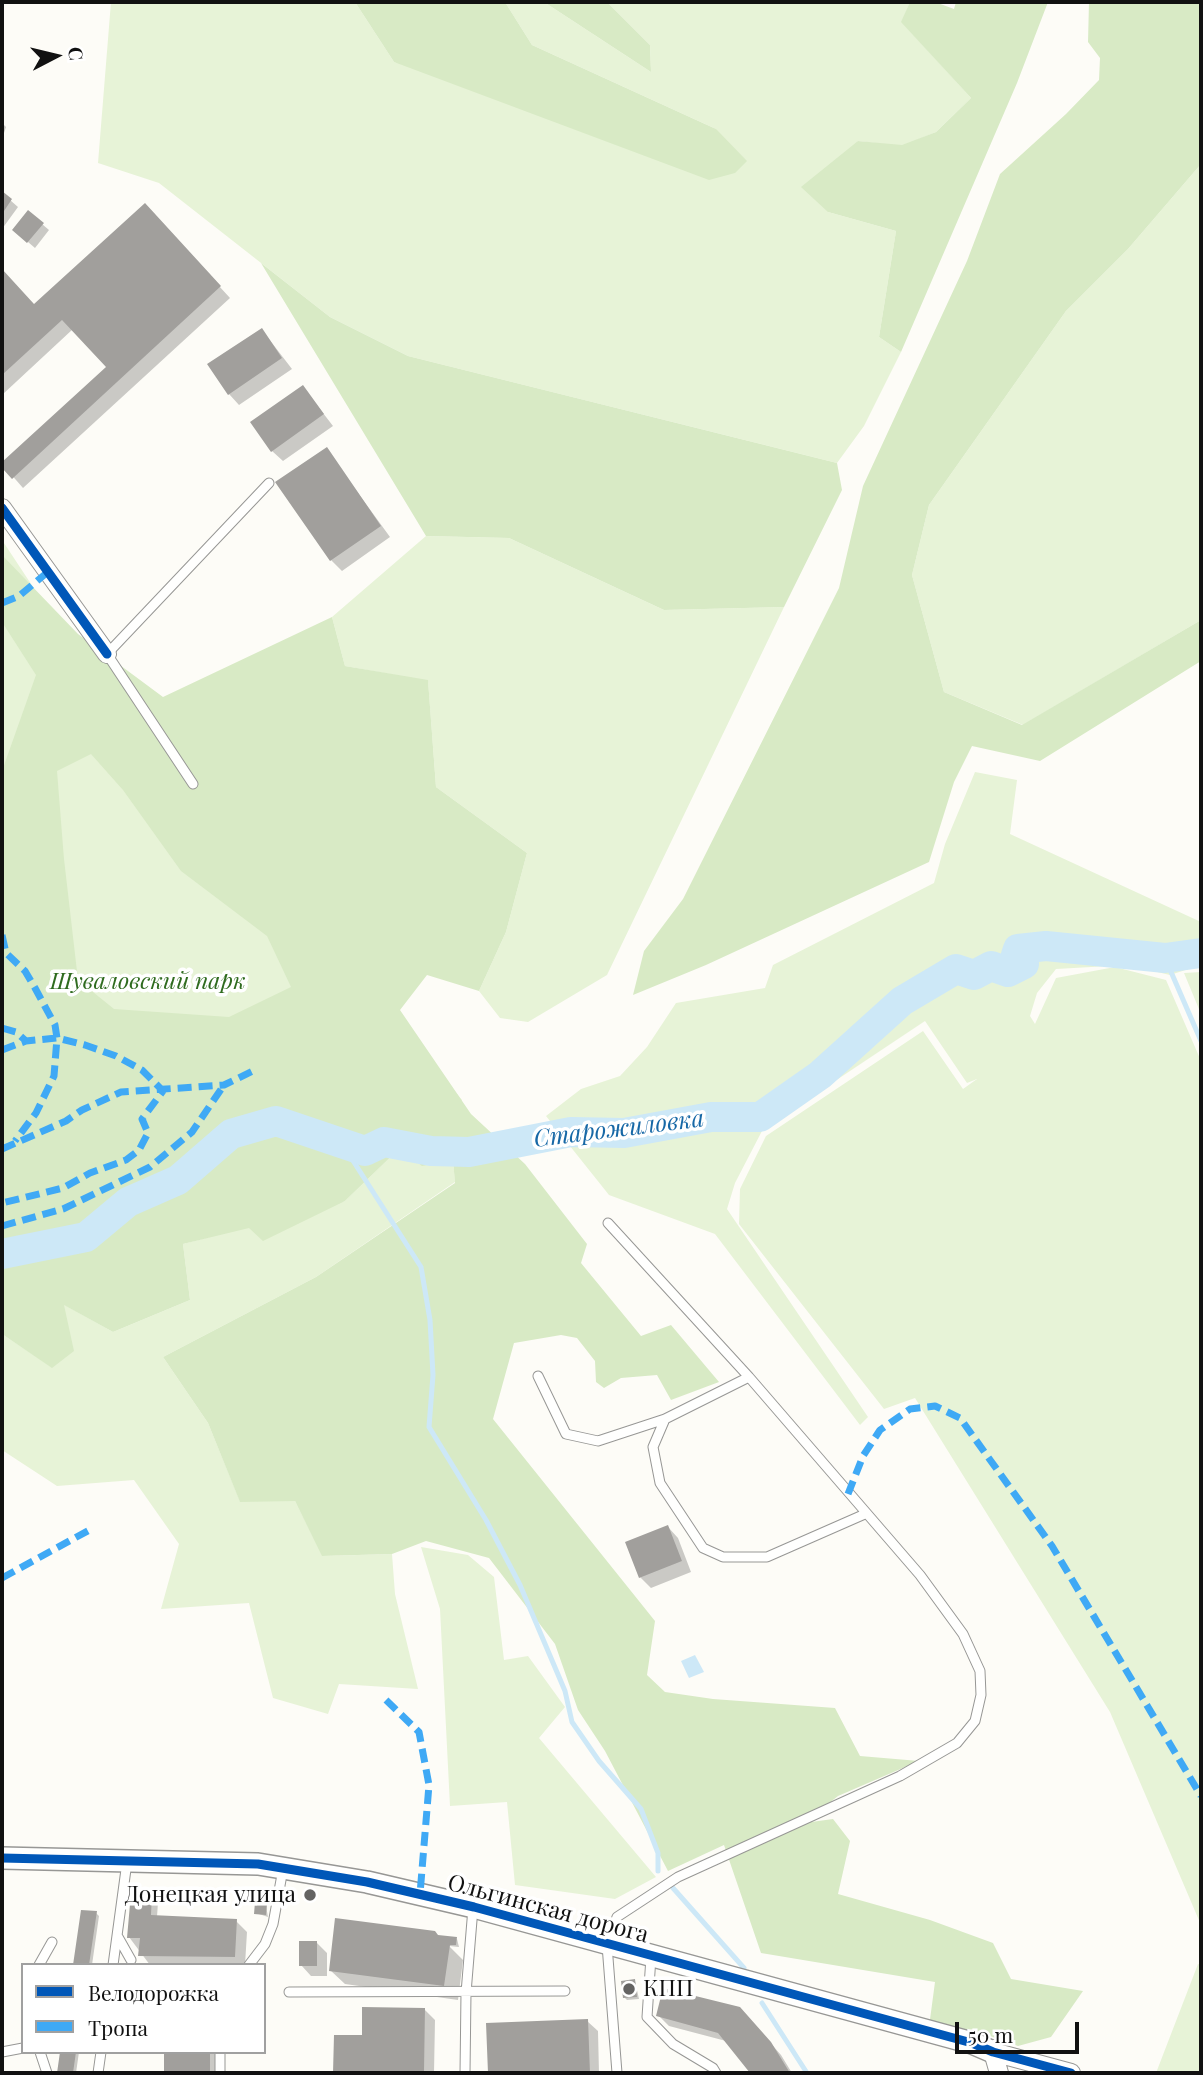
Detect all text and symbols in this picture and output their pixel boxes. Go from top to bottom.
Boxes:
north arrow [21,21,91,91]
text: С [63,45,91,62]
park label: Шуваловский парк [50,968,246,996]
water label: Старожиловка [532,1104,706,1154]
street label: Ольгинская дорога [444,1869,652,1949]
place label: Донецкая улица [125,1881,296,1909]
marker: Донецкая улица [302,1887,318,1903]
legend [21,1963,266,2054]
place label: КПП [643,1975,693,2003]
text: Велодорожка [88,1978,219,2006]
marker: КПП [621,1981,637,1997]
scale bar [958,2008,1082,2052]
text: Тропа [88,2013,148,2041]
text: 50 m [968,2020,1013,2048]

